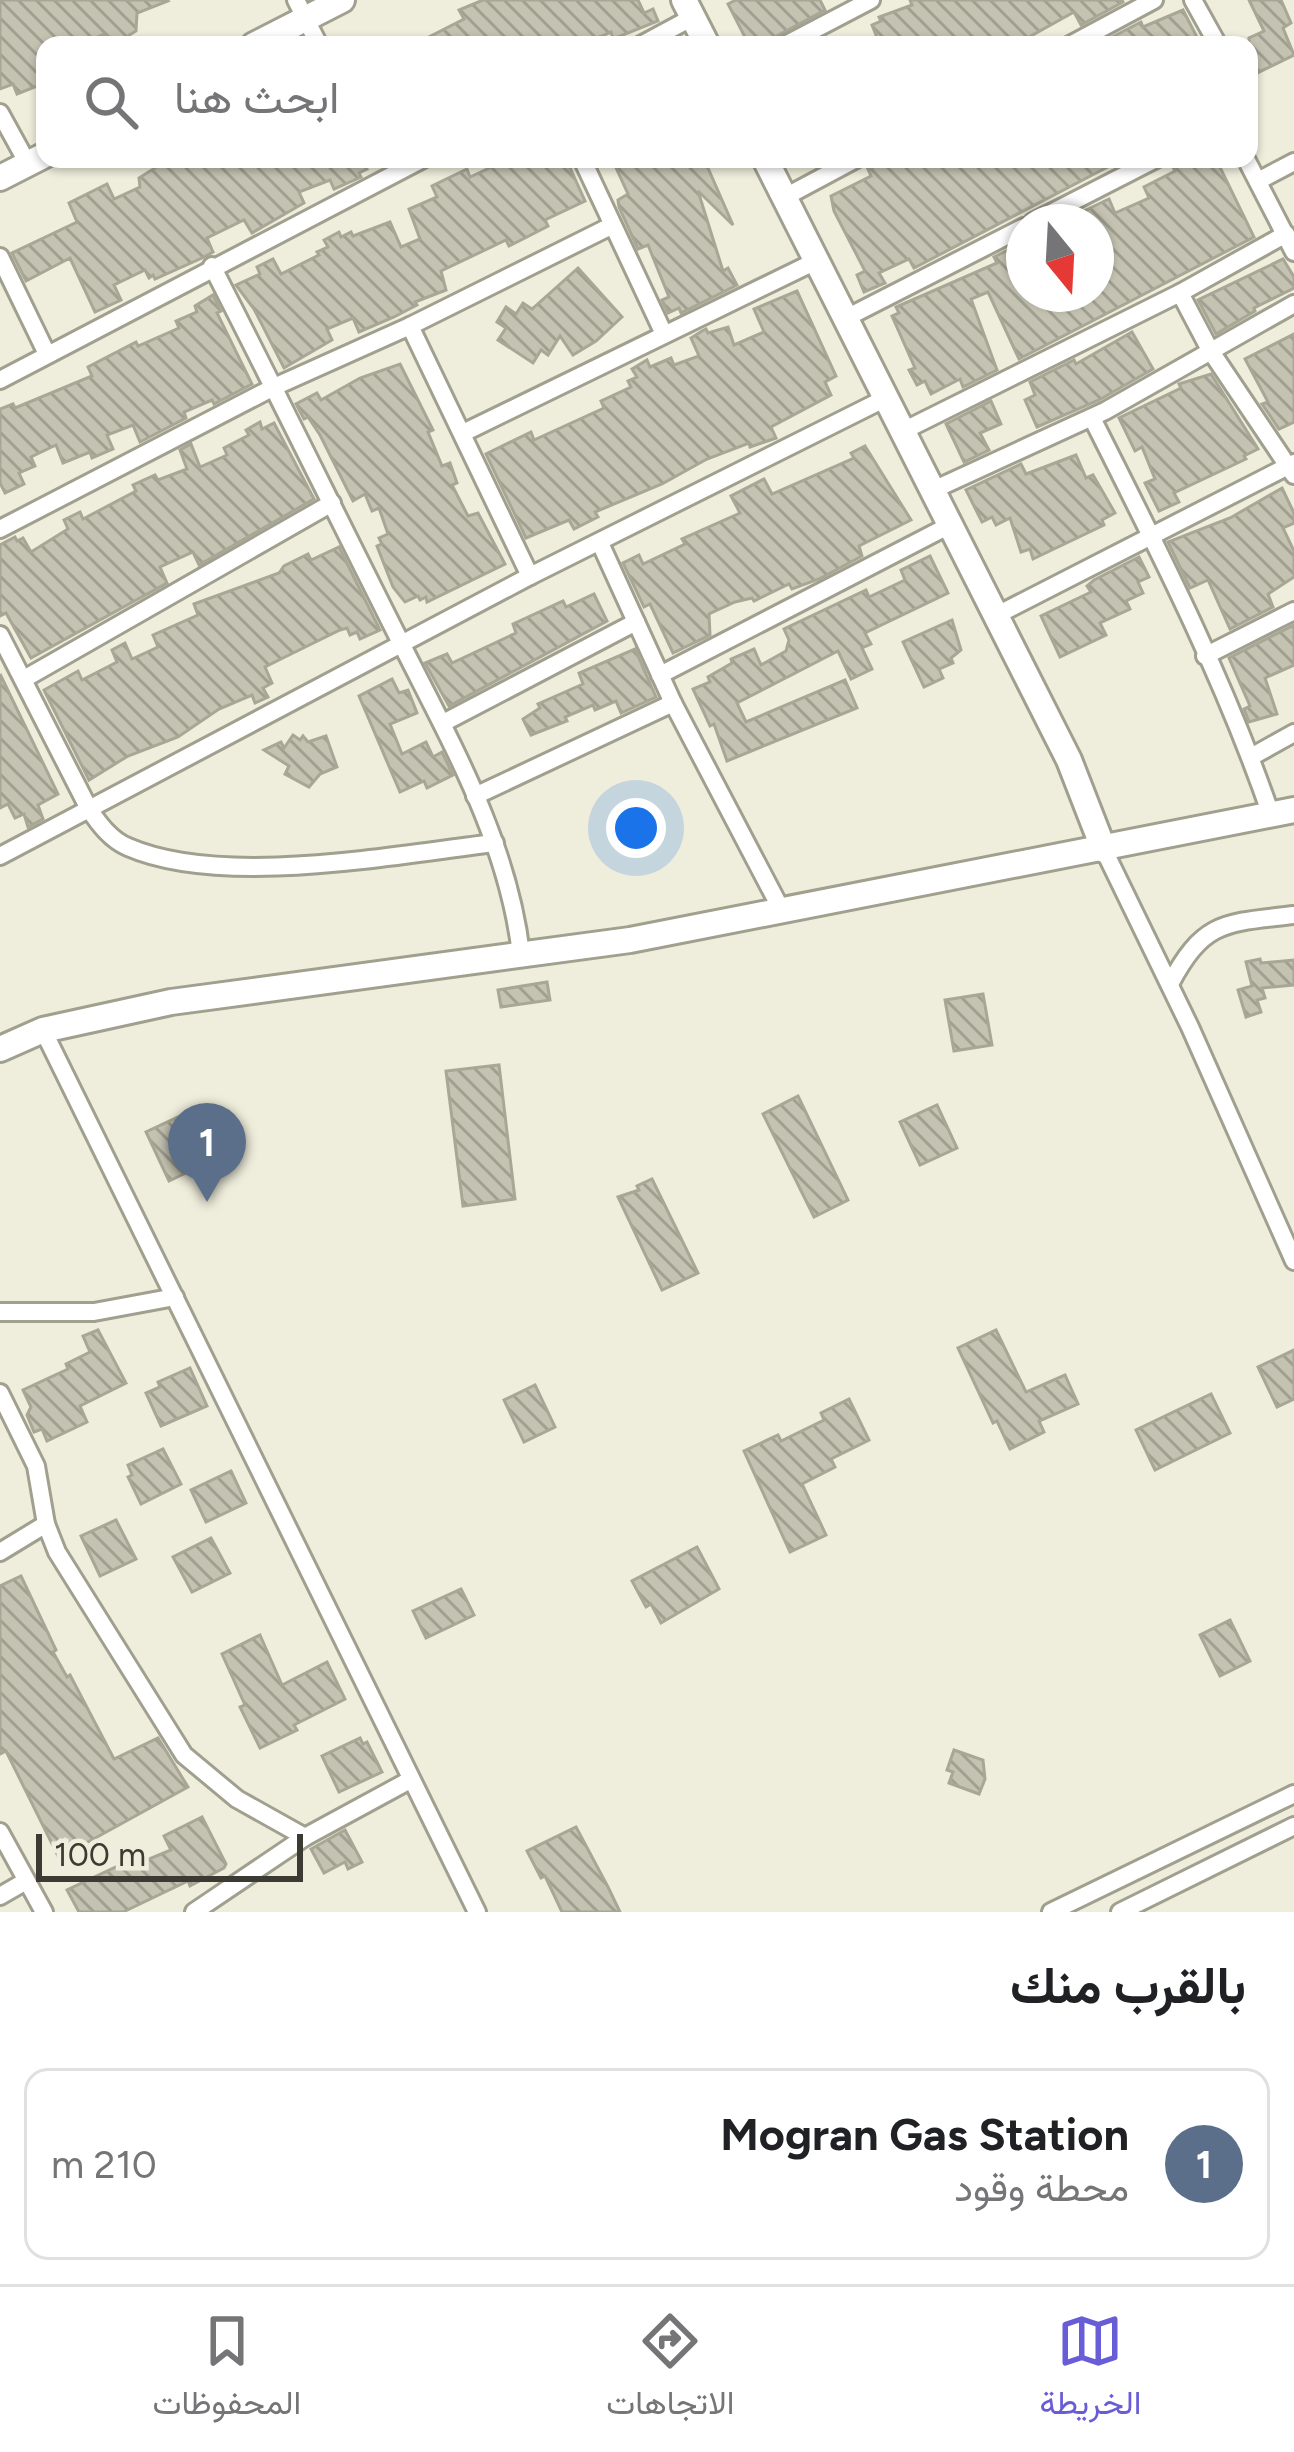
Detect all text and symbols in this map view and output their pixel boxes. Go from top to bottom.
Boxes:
search box [36,36,1258,168]
icon: search [78,69,144,135]
text: ابحث هنا [174,70,340,124]
north arrow [1006,204,1114,312]
your location [606,798,666,858]
pin: 1 [168,1103,246,1202]
scale bar [36,1828,303,1881]
text: 100 m [54,1835,146,1874]
text: بالقرب منك [1010,1955,1246,2016]
text: Mogran Gas Station [720,2107,1129,2161]
text: 210 m [51,2141,157,2188]
text: 1 [1196,2141,1212,2188]
text: محطة وقود [954,2164,1129,2211]
tab: المحفوظات [153,2308,301,2432]
tab: الاتجاهات [606,2308,734,2432]
tab: الخريطة [1039,2308,1141,2432]

